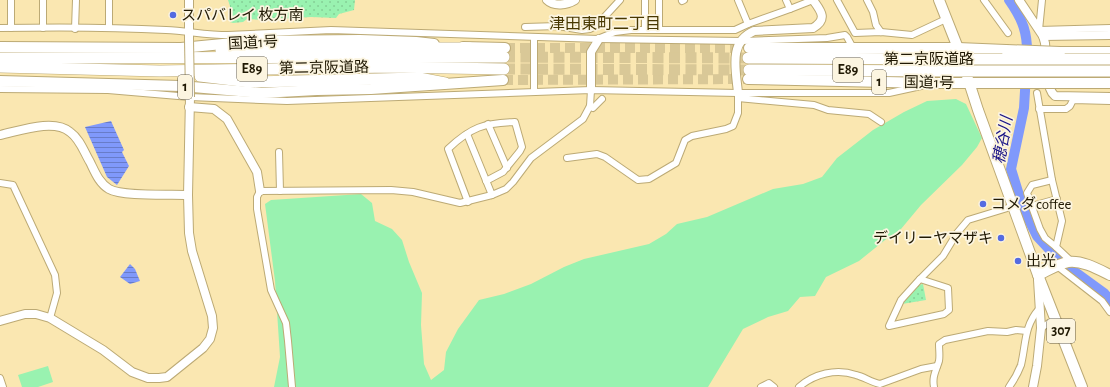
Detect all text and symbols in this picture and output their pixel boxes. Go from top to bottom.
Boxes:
place label: スパバレイ 枚方南 [181,7,303,23]
marker: スパバレイ 枚方南 [168,10,178,20]
district label: 津田東町二丁目 [549,16,661,32]
street label: 国道1号 [228,33,278,52]
street label: 第二京阪道路 [884,51,974,67]
road number: E89 [237,57,267,81]
road number: E89 [833,58,863,82]
street label: 第二京阪道路 [279,59,369,76]
road number: 1 [872,70,886,94]
street label: 国道1号 [904,74,954,91]
road number: 1 [178,75,192,99]
water label: 穂谷川 [990,113,1015,165]
place label: コメダcoffee [991,196,1072,212]
marker: コメダcoffee [978,199,988,209]
place label: デイリーヤマザキ [873,230,993,246]
marker: デイリーヤマザキ [996,233,1006,243]
place label: 出光 [1026,253,1056,269]
marker: 出光 [1013,256,1023,266]
road number: 307 [1047,319,1075,343]

